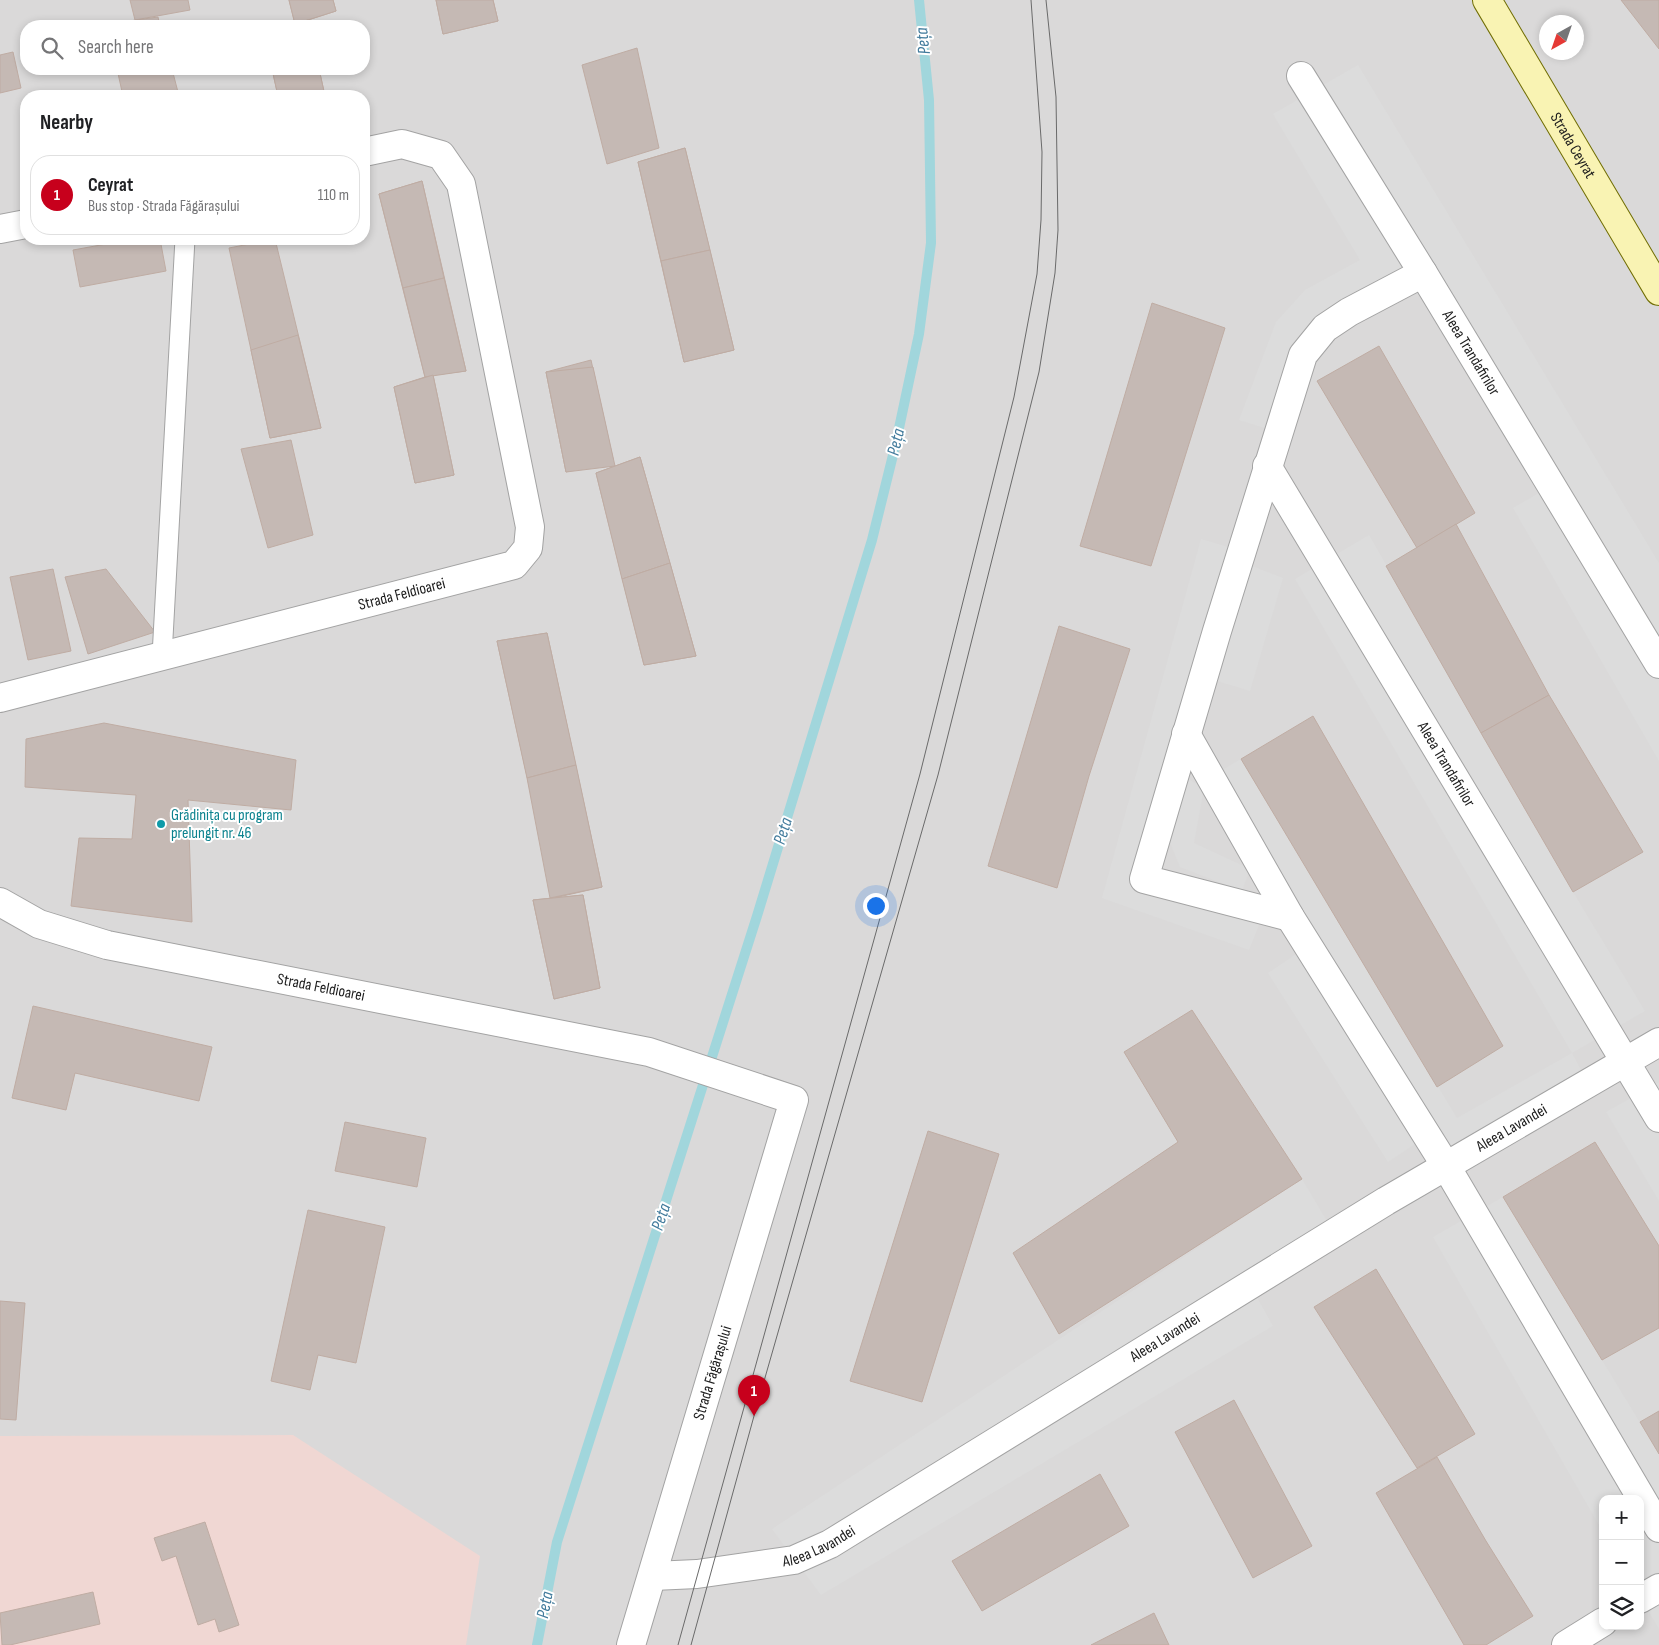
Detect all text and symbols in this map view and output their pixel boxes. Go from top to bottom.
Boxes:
north arrow [1539,15,1584,60]
search box [20,20,370,75]
water label: Peța [911,26,935,56]
icon: search [38,34,66,62]
text: Search here [78,36,154,59]
street label: Strada Ceyrat [1546,109,1600,182]
text: Nearby [40,110,93,135]
text: Ceyrat [88,174,133,197]
text: 1 [54,186,60,205]
text: 110 m [318,186,349,205]
text: Bus stop · Strada Făgărașului [88,197,240,216]
street label: Aleea Trandafirilor [1438,306,1504,399]
water label: Peța [883,426,909,458]
street label: Strada Feldioarei [356,574,447,614]
street label: Aleea Trandafirilor [1413,717,1479,811]
place label: Grădinița cu program prelungit nr. 46 [171,806,283,843]
water label: Peța [769,814,797,847]
marker: Grădinița cu program prelungit nr. 46 [155,818,167,830]
your location [863,893,889,919]
street label: Strada Feldioarei [275,969,367,1005]
street label: Aleea Lavandei [1472,1100,1550,1156]
water label: Peța [647,1200,675,1233]
street label: Aleea Lavandei [1126,1309,1203,1367]
street label: Strada Făgărașului [690,1324,736,1422]
pin: 1 [738,1375,770,1416]
map controls [1599,1495,1644,1630]
button: + [1599,1495,1644,1540]
street label: Aleea Lavandei [780,1521,859,1571]
button: − [1599,1540,1644,1585]
button: layers [1599,1585,1644,1630]
water label: Peța [532,1589,558,1620]

